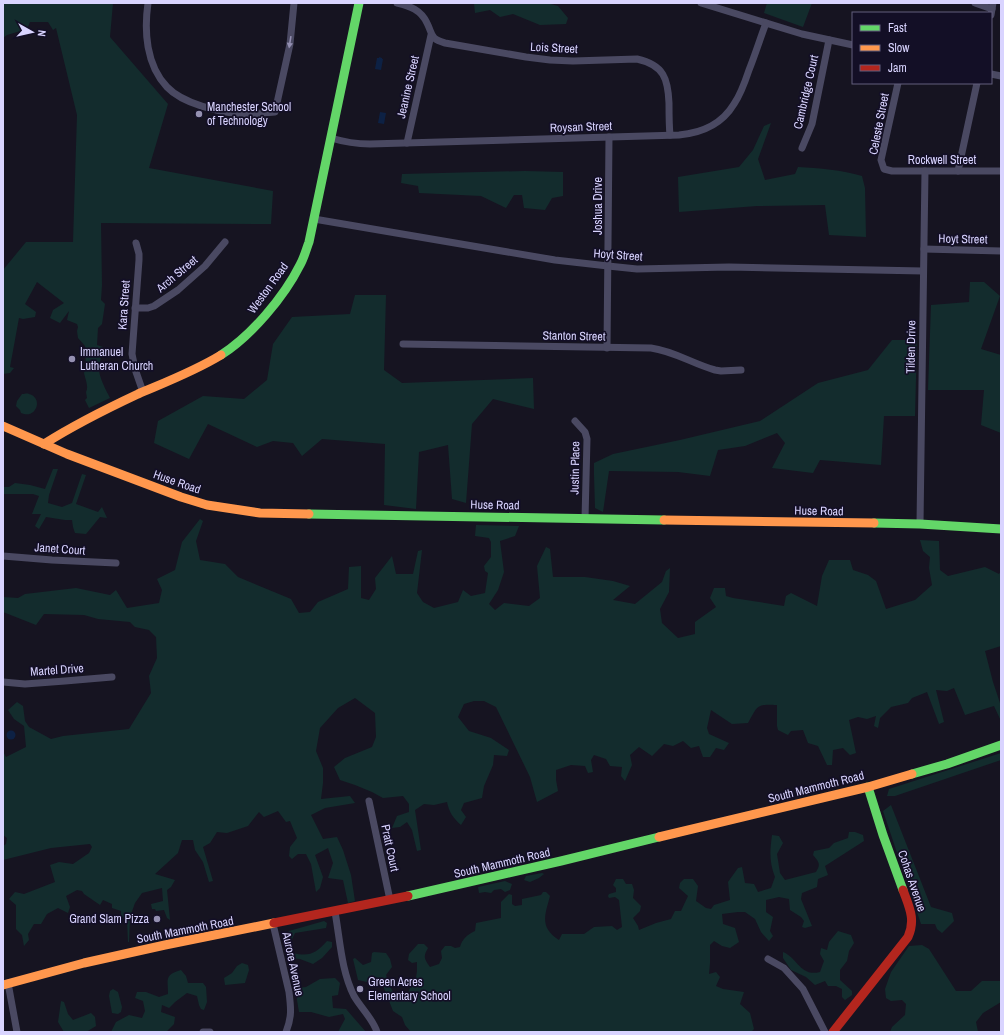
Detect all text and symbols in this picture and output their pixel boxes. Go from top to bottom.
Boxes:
north arrow [12,12,52,52]
legend [852,12,992,84]
text: Fast [888,20,907,36]
text: N [35,29,49,38]
one-way arrow [287,36,293,48]
street label: Lois Street [530,39,578,57]
text: Slow [888,40,910,56]
street label: Cambridge Court [790,53,822,131]
street label: Jeanine Street [393,54,423,120]
text: Jam [888,60,907,76]
street label: Celeste Street [865,92,893,156]
place label: Manchester School of Technology [207,99,291,129]
marker: Manchester School of Technology [194,109,204,119]
street label: Roysan Street [550,118,613,136]
street label: Rockwell Street [908,152,976,168]
street label: Joshua Drive [590,177,606,235]
street label: Hoyt Street [938,231,988,247]
street label: Hoyt Street [593,245,643,265]
street label: Arch Street [152,252,201,297]
street label: Weston Road [244,259,292,317]
street label: Kara Street [114,279,134,330]
street label: Tilden Drive [903,320,919,374]
street label: Stanton Street [542,327,606,345]
place label: Immanuel Lutheran Church [80,344,153,374]
marker: Immanuel Lutheran Church [67,354,77,364]
street label: Justin Place [567,441,583,495]
street label: Huse Road [151,466,203,498]
street label: Huse Road [470,497,520,513]
street label: Huse Road [794,503,844,519]
street label: Janet Court [34,539,86,559]
street label: Martel Drive [30,660,84,680]
street label: South Mammoth Road [766,767,866,807]
street label: Pratt Court [377,823,403,873]
street label: South Mammoth Road [452,844,552,882]
street label: Cohas Avenue [894,848,930,914]
place label: Grand Slam Pizza [69,911,150,927]
street label: South Mammoth Road [135,913,235,947]
marker: Grand Slam Pizza [152,914,162,924]
street label: Aurore Avenue [278,930,308,997]
place label: Green Acres Elementary School [368,974,451,1004]
marker: Green Acres Elementary School [355,984,365,994]

